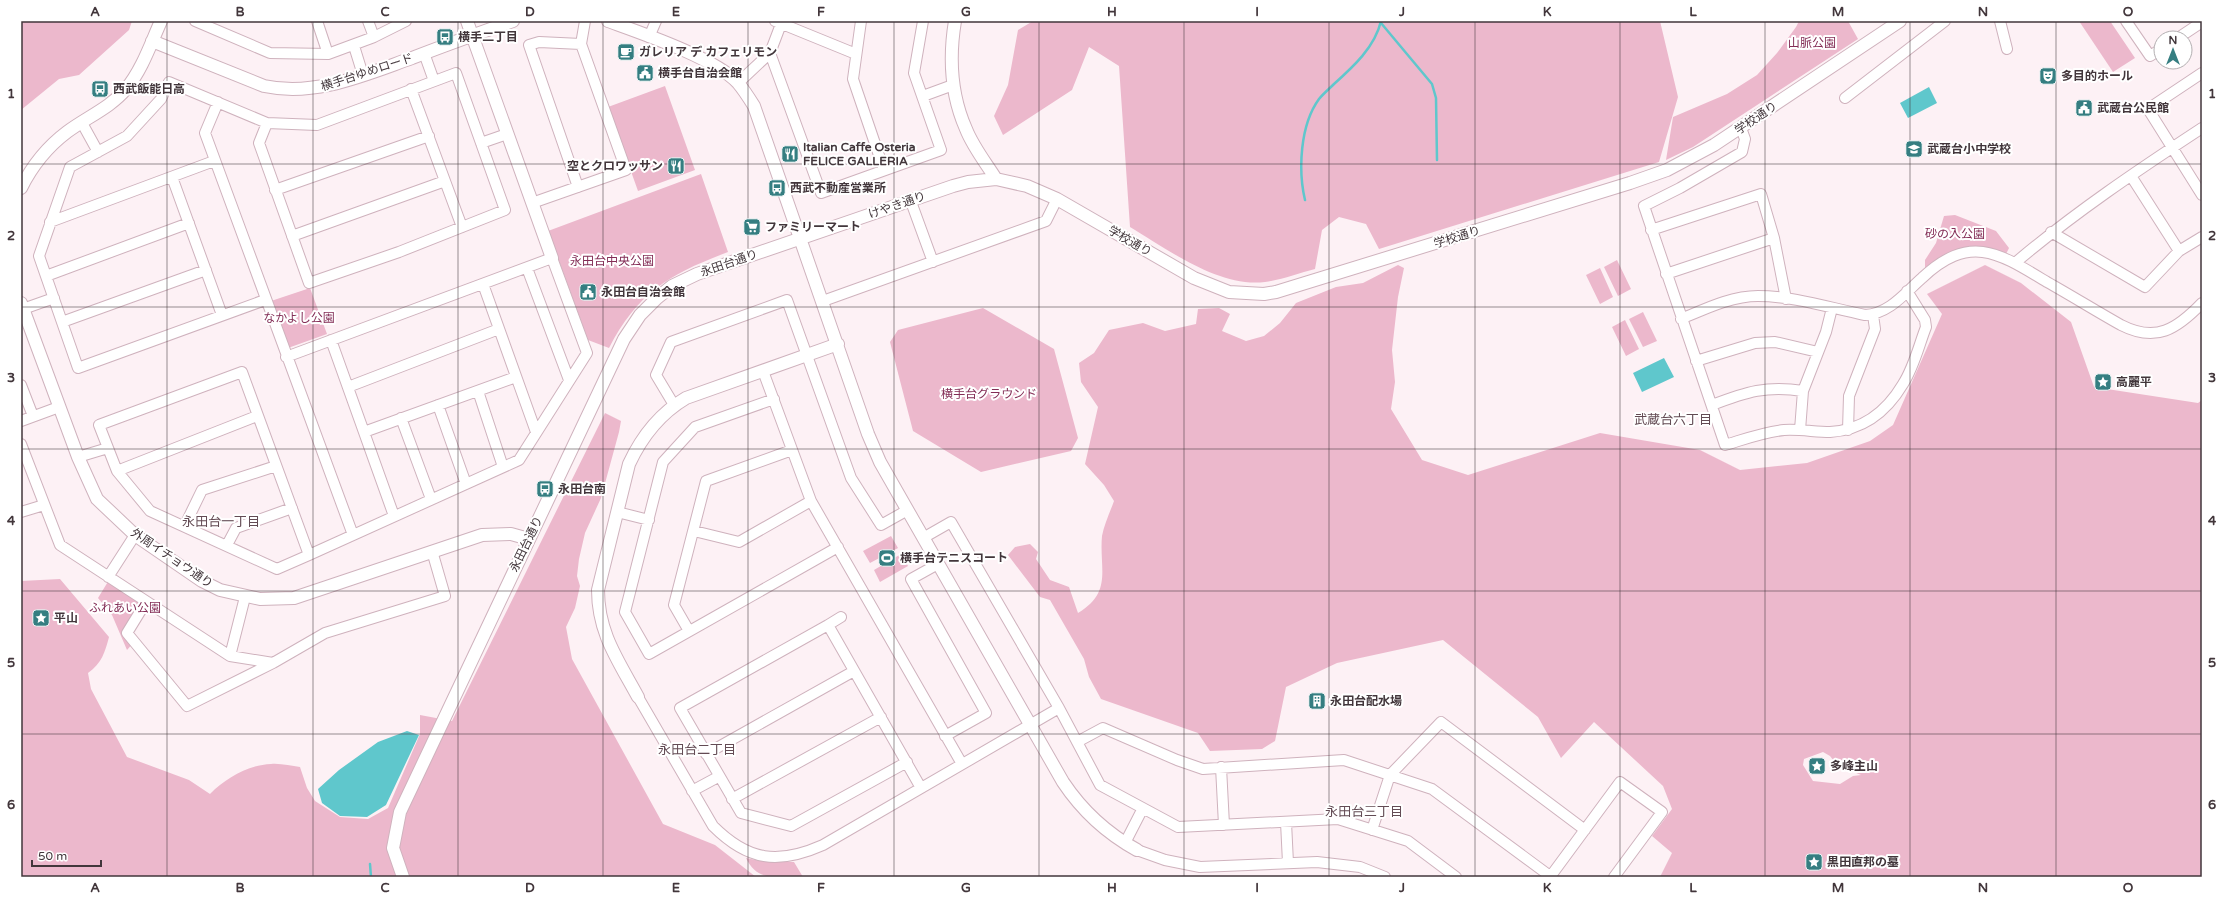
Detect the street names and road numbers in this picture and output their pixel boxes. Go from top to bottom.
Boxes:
street label: 横手台ゆめロード [319,51,415,93]
street label: 学校通り [1732,99,1780,137]
street label: けやき通り [866,189,928,221]
street label: 学校通り [1106,223,1154,259]
street label: 学校通り [1432,223,1482,251]
street label: 永田台通り [698,247,760,279]
street label: 永田台通り [507,514,545,574]
street label: 外周イチョウ通り [128,525,216,591]

